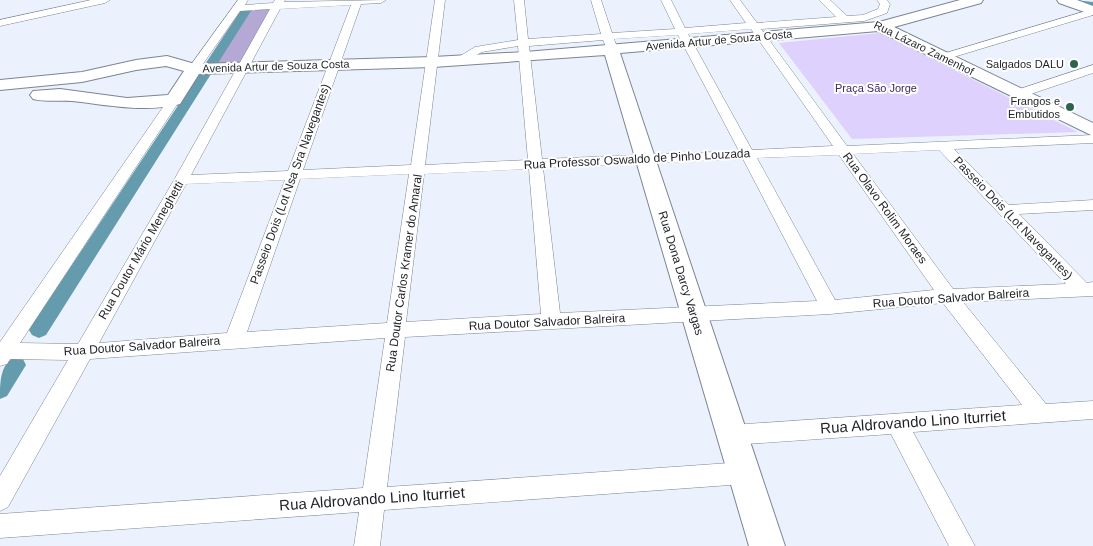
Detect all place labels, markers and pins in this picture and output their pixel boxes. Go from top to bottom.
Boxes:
place label: Salgados DALU [986,58,1064,70]
marker: Salgados DALU [1068,58,1080,70]
place label: Frangos e Embutidos [1008,95,1060,120]
marker: Frangos e Embutidos [1064,101,1076,113]

